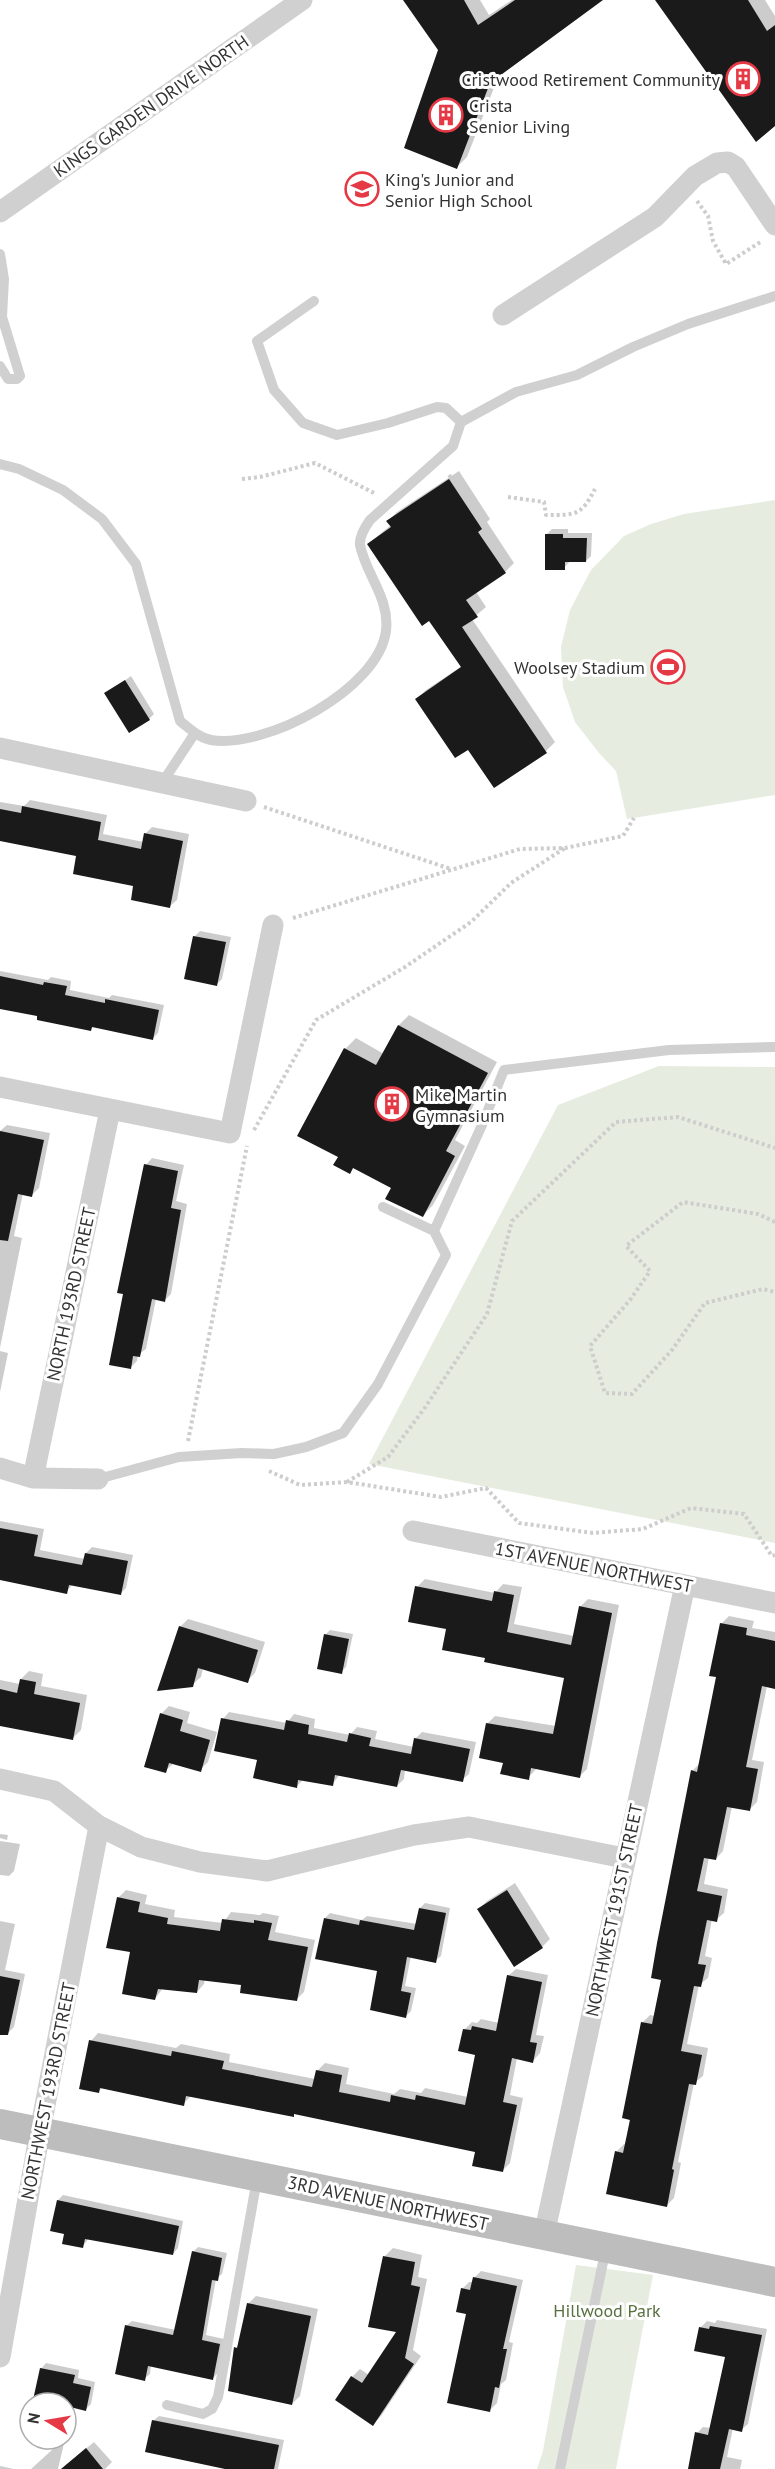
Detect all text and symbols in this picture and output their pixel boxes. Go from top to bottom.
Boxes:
street label: KINGS GARDEN DRIVE NORTH [49,30,253,182]
building icon: Cristwood Retirement Community [725,61,761,97]
place label: Cristwood Retirement Community [462,68,721,91]
place label: Crista Senior Living [469,94,570,138]
building icon: Crista Senior Living [428,97,464,133]
place label: King's Junior and Senior High School [385,168,533,212]
school or university icon: King's Junior and Senior High School [344,171,380,207]
sports icon: Woolsey Stadium [650,649,686,685]
place label: Woolsey Stadium [514,656,645,679]
place label: Mike Martin Gymnasium [415,1083,507,1127]
building icon: Mike Martin Gymnasium [374,1086,410,1122]
street label: NORTH 193RD STREET [41,1205,101,1383]
street label: 1ST AVENUE NORTHWEST [493,1537,695,1597]
street label: NORTHWEST 191ST STREET [580,1802,648,2018]
street label: NORTHWEST 193RD STREET [16,1981,80,2201]
street label: 3RD AVENUE NORTHWEST [286,2170,490,2236]
park label: Hillwood Park [553,2299,661,2322]
north arrow [18,2391,78,2451]
text: N [22,2411,44,2425]

